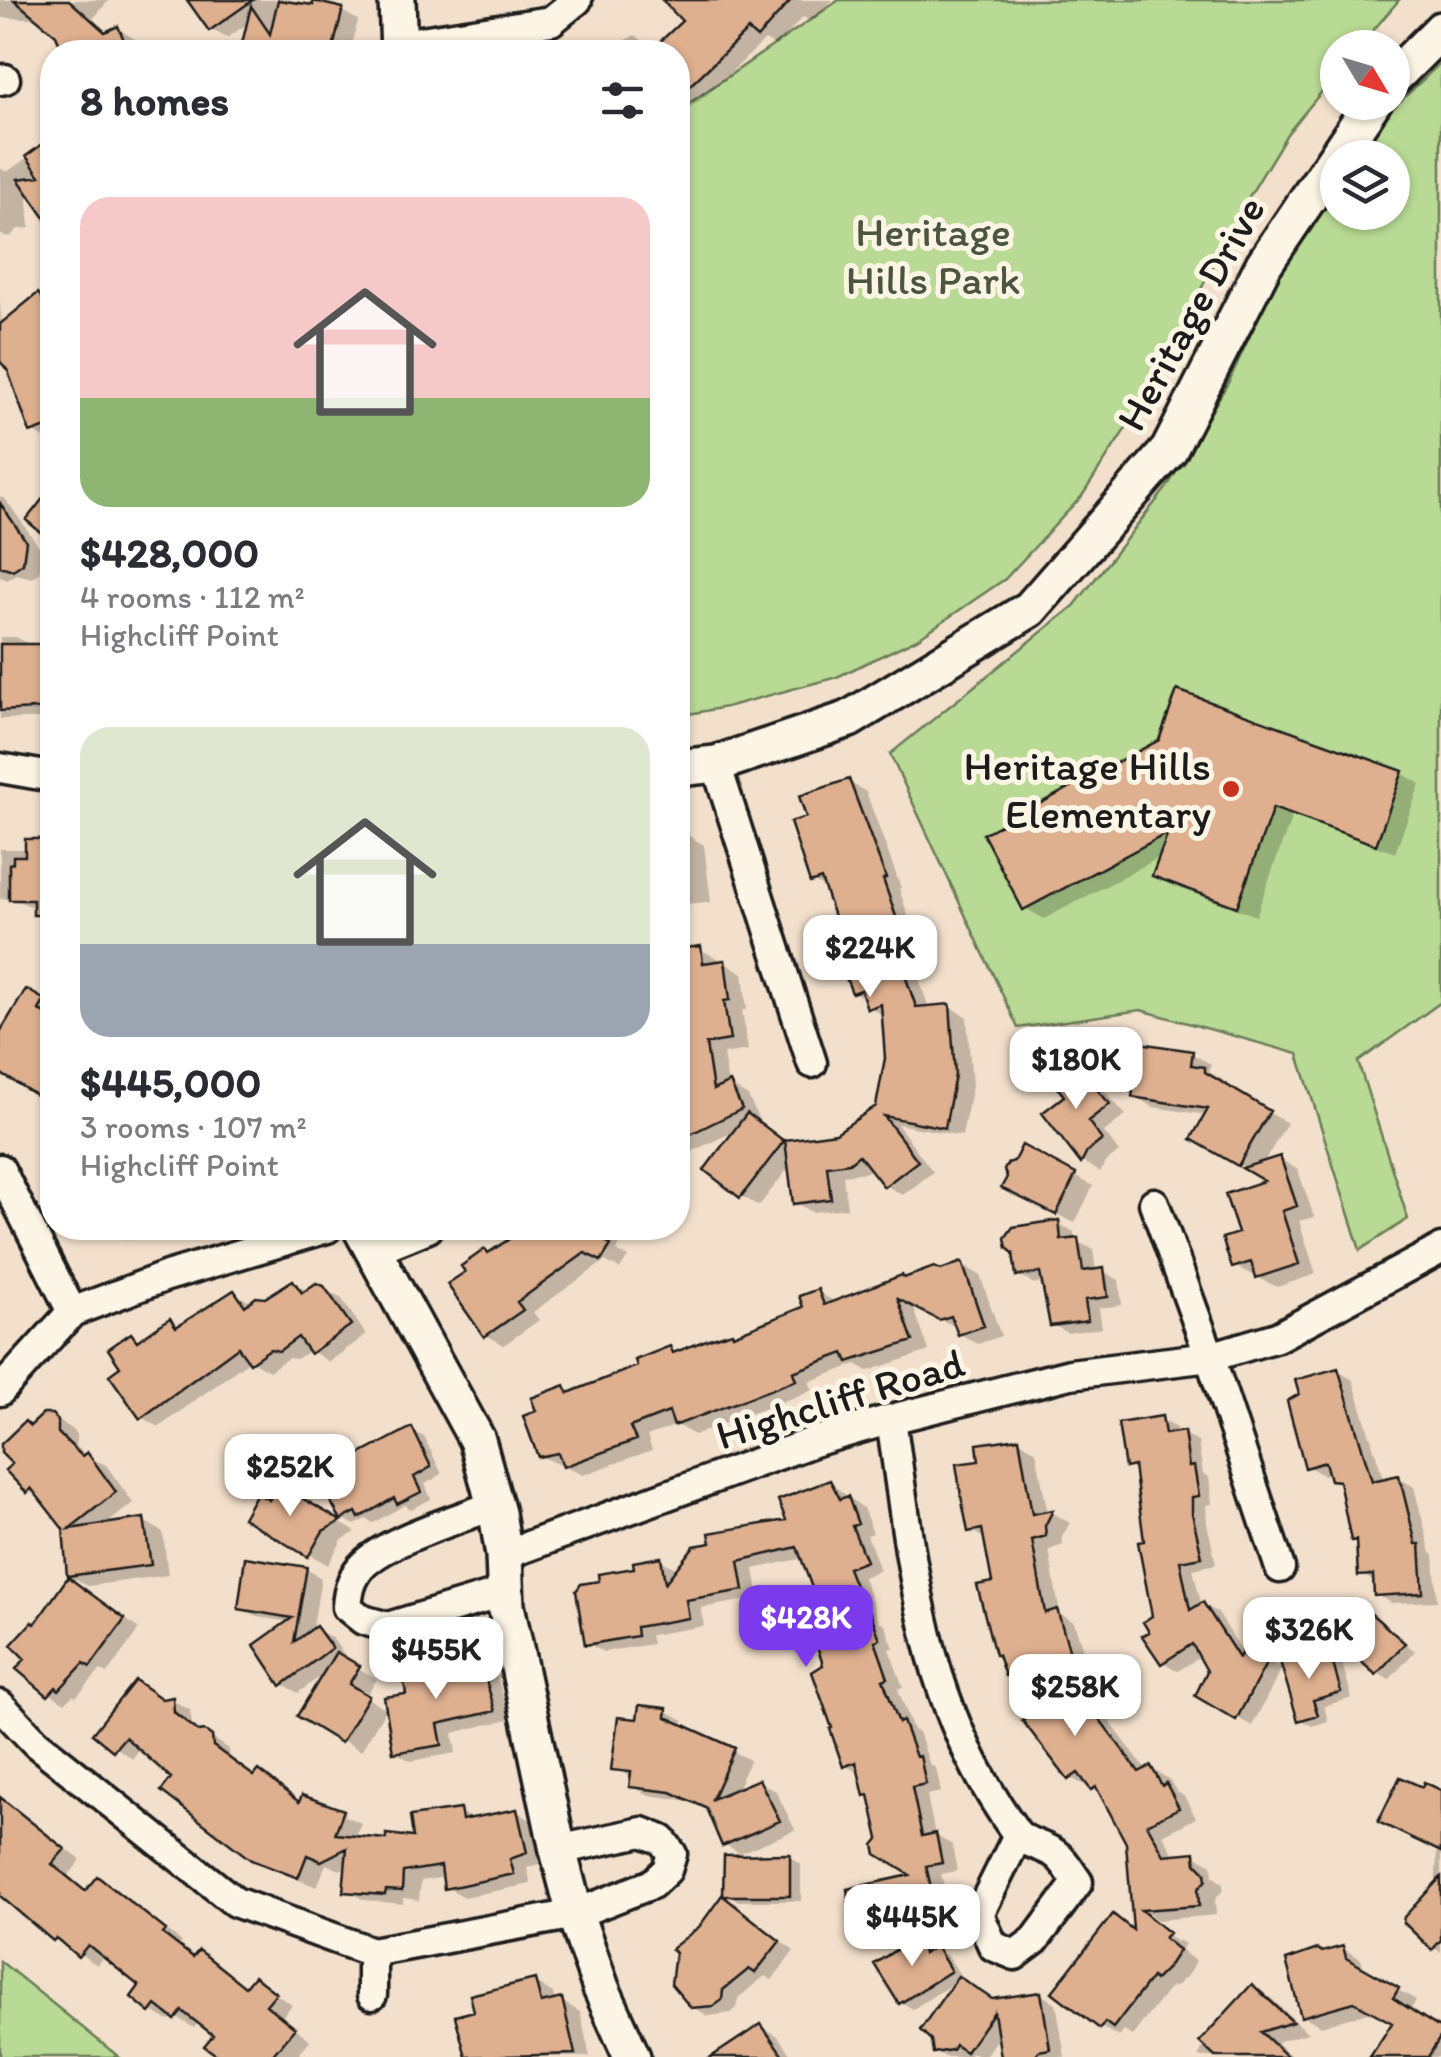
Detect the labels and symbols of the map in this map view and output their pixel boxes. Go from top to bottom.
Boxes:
north arrow [1320,30,1410,120]
street label: Heritage Drive [1105,187,1276,439]
park label: Heritage Hills Park [846,206,1020,305]
place label: Heritage Hills Elementary [963,740,1211,839]
marker: Heritage Hills Elementary [1220,778,1242,800]
pin: $224K [800,915,940,1000]
pin: $180K [1006,1027,1146,1112]
street label: Highcliff Road [710,1337,970,1460]
pin: $252K [220,1434,360,1519]
pin: $428K [736,1585,876,1670]
pin: $326K [1239,1597,1379,1682]
pin: $455K [366,1617,506,1702]
pin: $258K [1005,1654,1145,1739]
pin: $445K [842,1884,982,1969]

